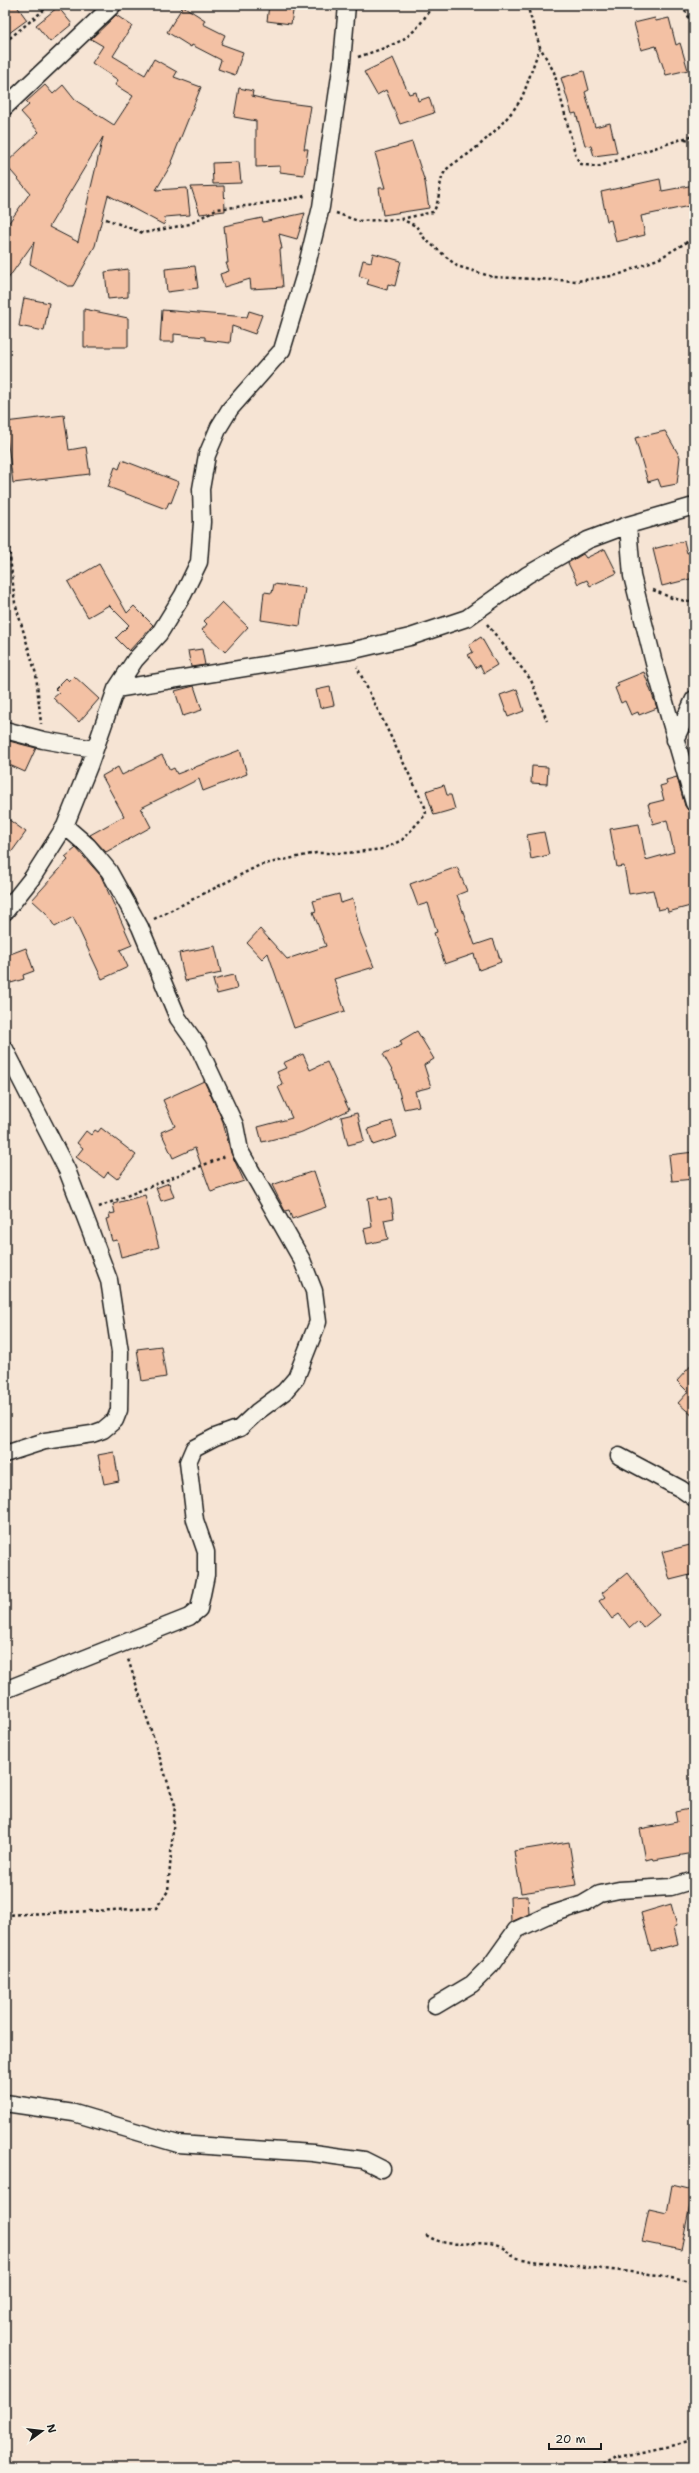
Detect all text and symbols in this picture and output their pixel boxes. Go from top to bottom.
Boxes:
north arrow [22,2411,62,2451]
text: N [43,2422,60,2435]
scale bar [549,2425,601,2451]
text: 20 m [555,2431,586,2447]

